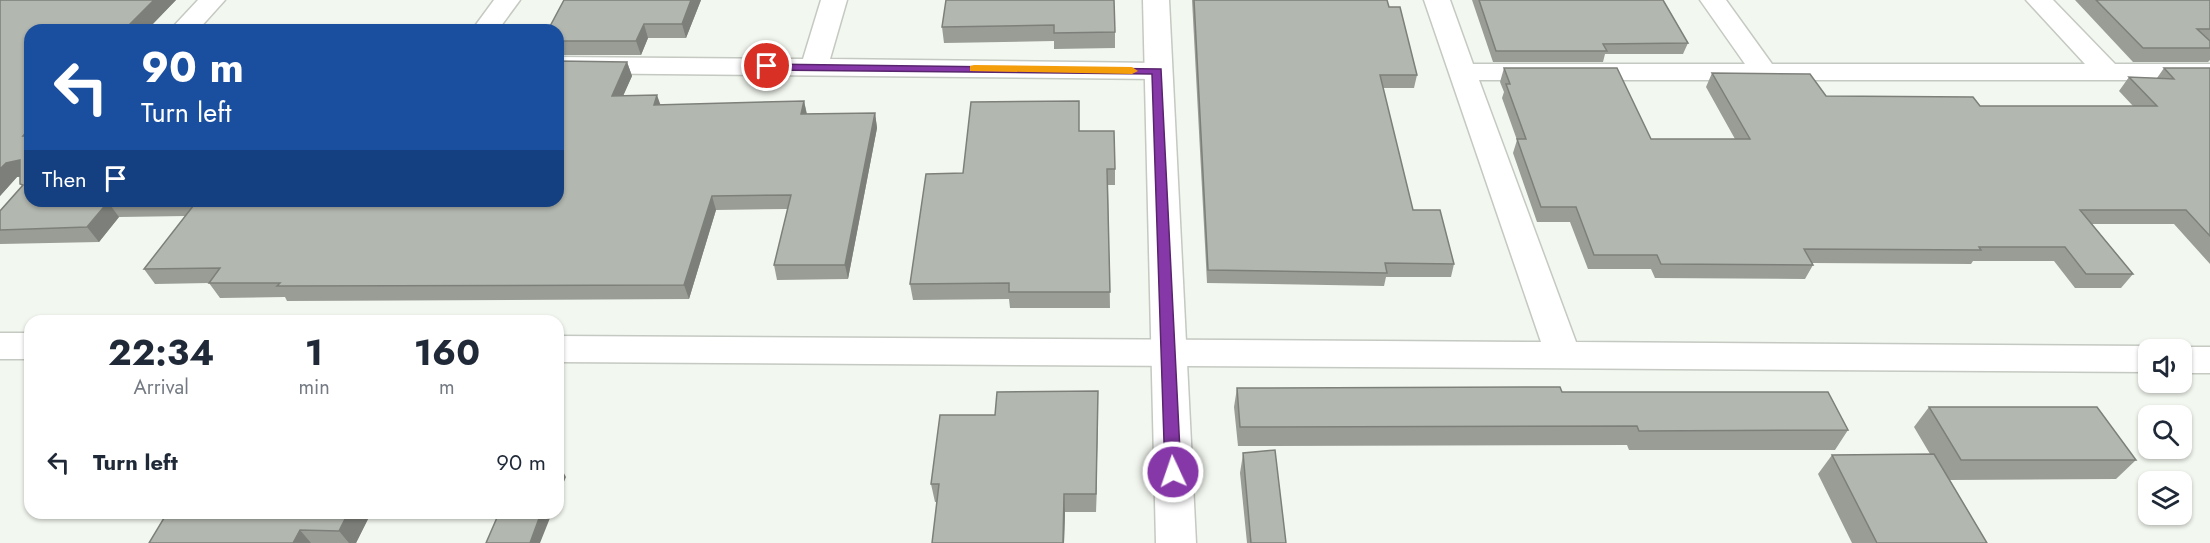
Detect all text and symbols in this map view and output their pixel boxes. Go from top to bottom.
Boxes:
text: 90 m [141,37,244,98]
pin [741,40,792,91]
icon: left [42,48,120,126]
icon: arrive [750,49,783,82]
text: Turn left [141,93,231,132]
icon: arrive [99,162,132,195]
text: Then [42,163,87,195]
text: 22:34 [108,326,214,378]
text: 1 [305,326,323,378]
text: 160 [414,326,480,378]
map controls [2138,339,2192,525]
button: sound [2138,339,2192,393]
text: Arrival [134,373,189,402]
text: min [298,373,330,402]
text: m [439,373,455,402]
button: search [2138,405,2192,459]
position arrow [1141,440,1205,504]
icon: left [42,446,75,479]
text: Turn left [93,446,178,478]
text: 90 m [496,446,546,478]
button: layers [2138,471,2192,525]

